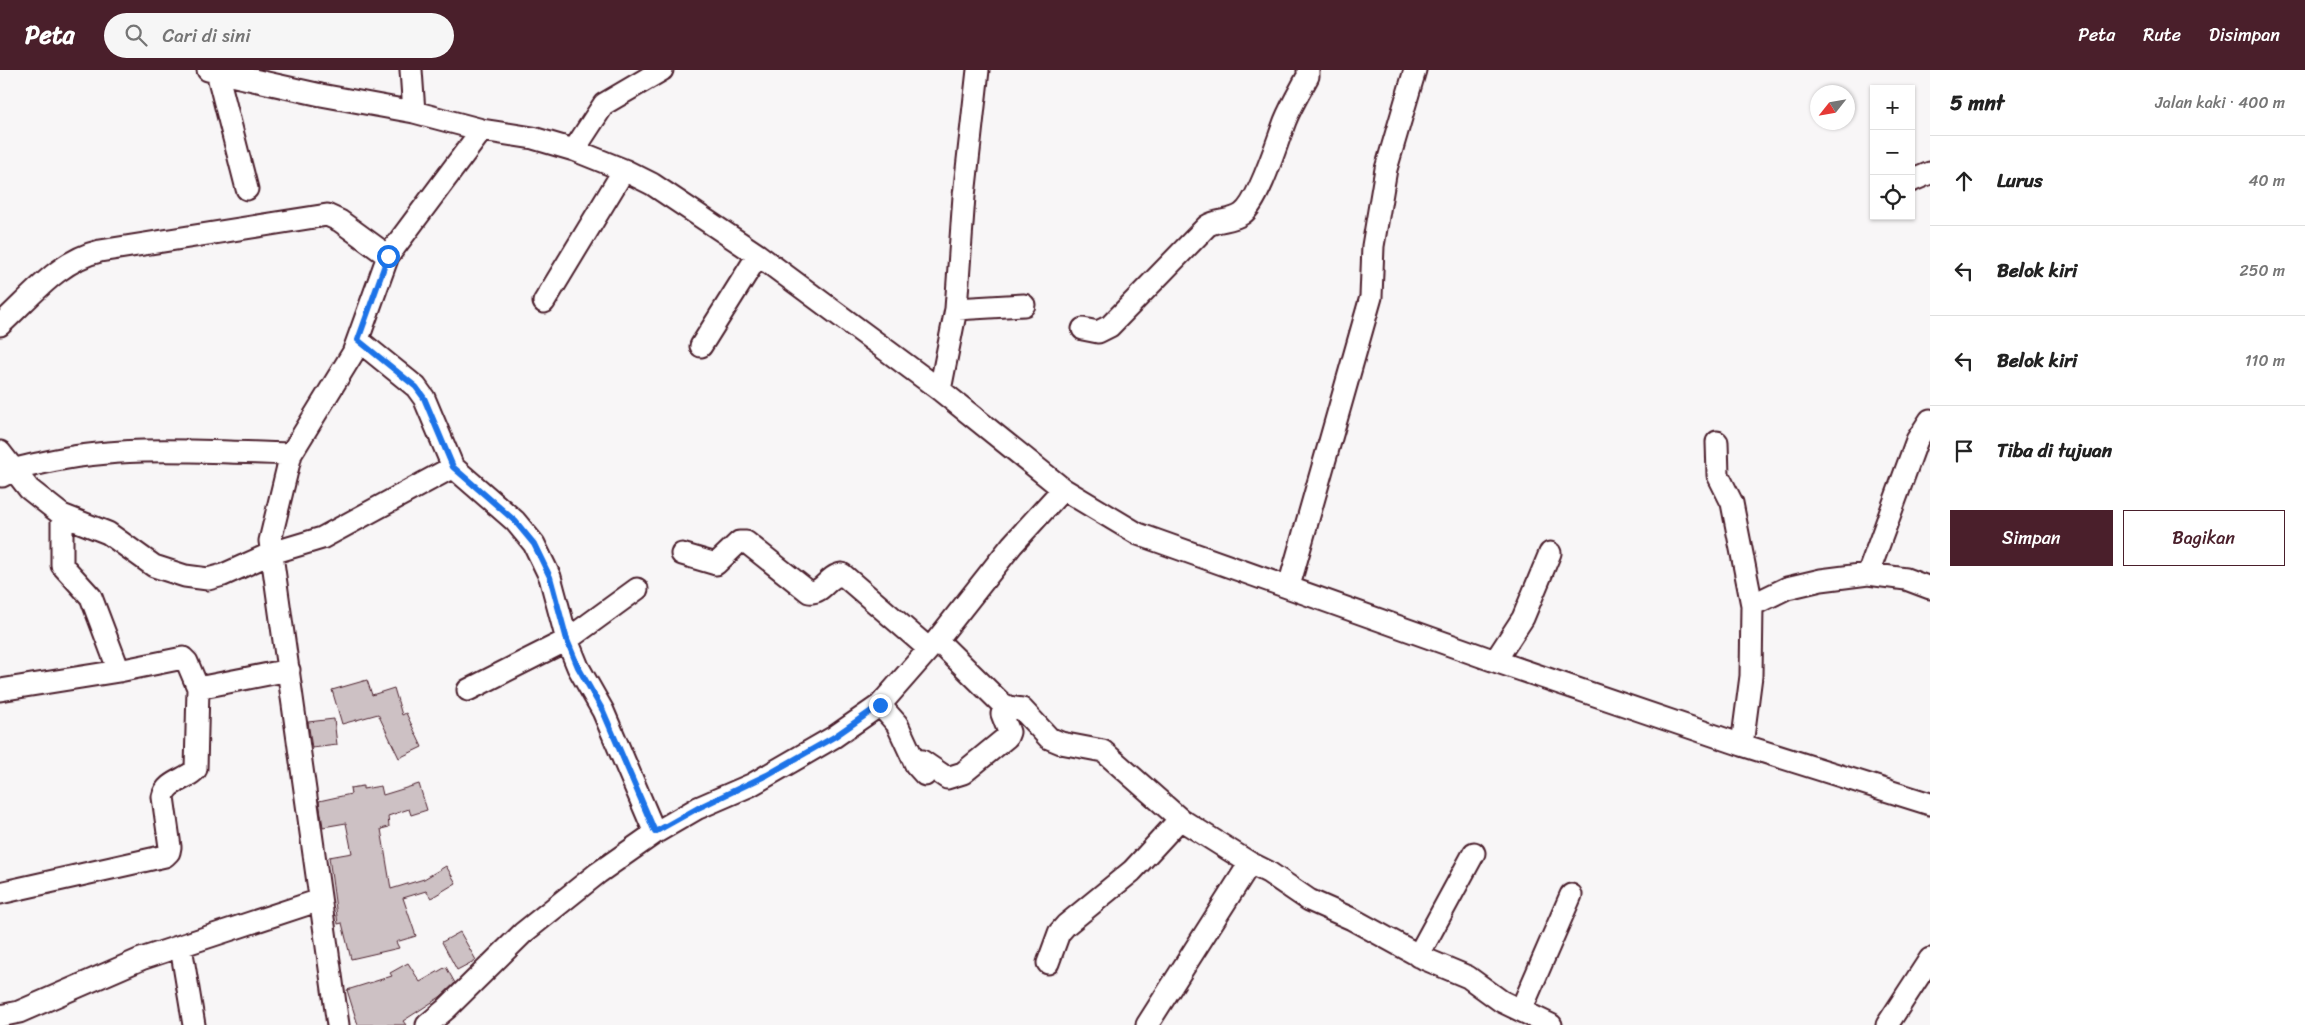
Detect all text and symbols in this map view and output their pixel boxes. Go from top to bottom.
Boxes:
search box [104,13,454,58]
text: Peta [25,14,74,56]
text: Cari di sini [162,19,251,52]
text: Peta [2078,19,2115,51]
text: Rute [2143,19,2181,51]
text: Disimpan [2209,19,2280,51]
icon: search [122,21,150,49]
text: 5 mnt [1950,84,2004,122]
north arrow [1810,85,1855,130]
map controls [1870,85,1915,220]
button: + [1870,85,1915,130]
text: Jalan kaki · 400 m [2155,88,2285,117]
button: − [1870,130,1915,175]
text: Lurus [1997,164,2043,197]
text: 40 m [2248,166,2285,195]
icon: ahead [1950,167,1978,195]
button: locate [1870,175,1915,220]
route start [377,245,400,268]
text: Belok kiri [1997,254,2077,287]
text: 250 m [2239,256,2285,285]
icon: left [1950,257,1978,285]
text: Belok kiri [1997,344,2077,377]
text: 110 m [2245,346,2285,375]
icon: left [1950,347,1978,375]
text: Tiba di tujuan [1997,434,2112,467]
icon: arrive [1950,437,1978,465]
button: Simpan [1950,510,2113,566]
button: Bagikan [2123,510,2285,566]
route end [869,694,892,717]

